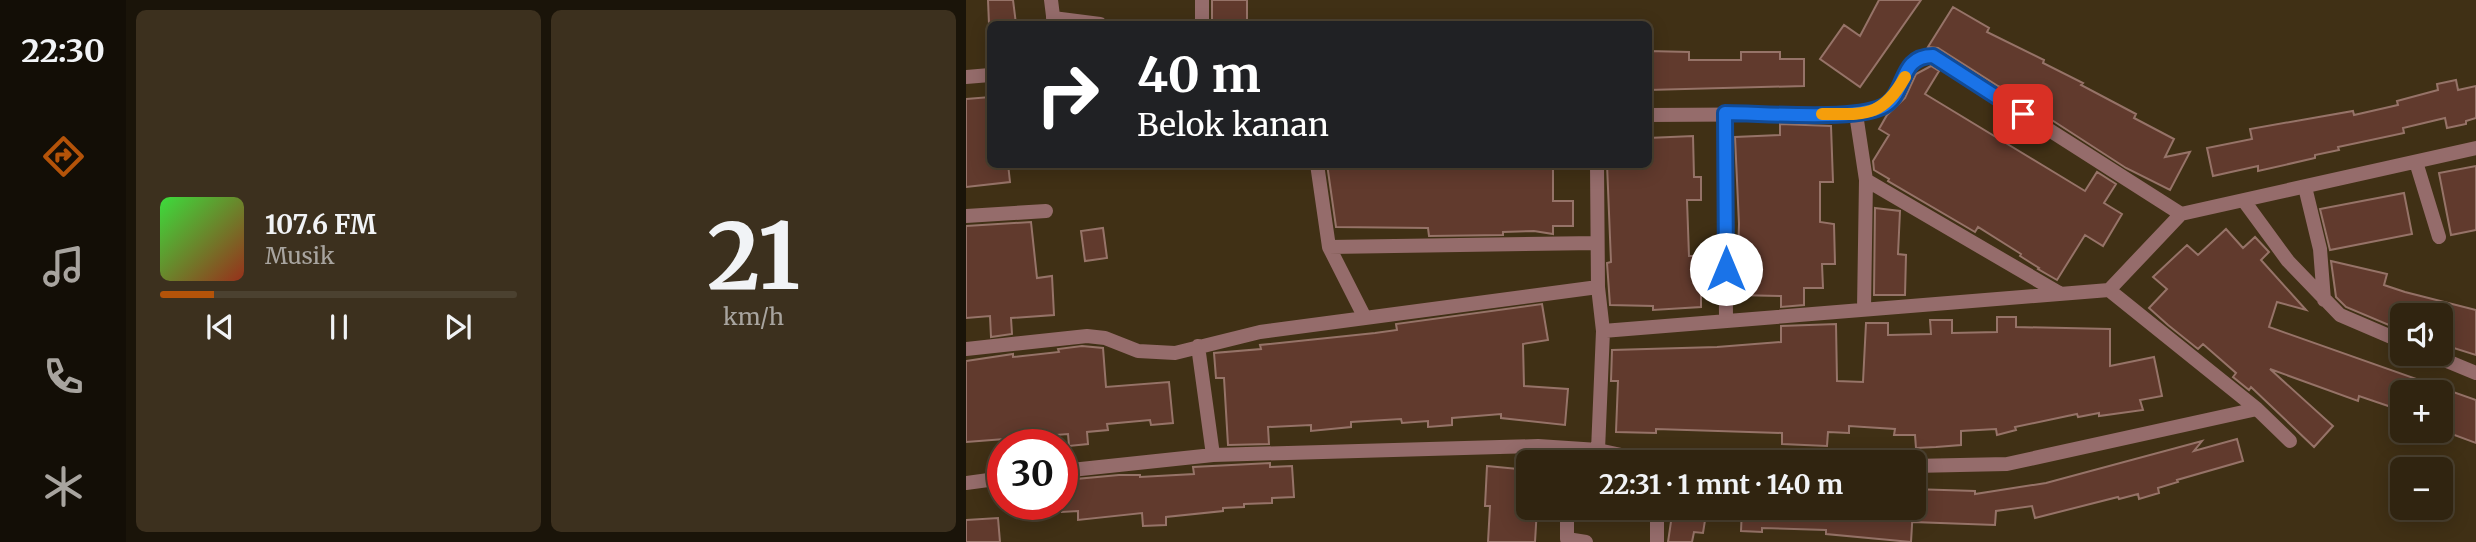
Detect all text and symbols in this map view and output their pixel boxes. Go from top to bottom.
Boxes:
text: 22:30 [21,31,105,71]
text: 40 m [1137,44,1261,105]
icon: right [1022,49,1113,140]
pin [1993,84,2053,144]
icon: arrive [2004,95,2042,133]
text: Belok kanan [1137,105,1329,145]
icon: directions [39,132,88,181]
text: 21 [707,199,800,314]
text: 107.6 FM [265,208,376,241]
position arrow [1689,232,1763,306]
text: Musik [265,241,335,270]
icon: music [39,242,88,291]
text: km/h [723,302,784,331]
map controls [2390,303,2453,520]
button: sound [2390,303,2453,366]
icon: previous [201,308,239,346]
icon: pause [320,308,358,346]
icon: next [439,308,477,346]
icon: phone [39,352,88,401]
button: + [2390,380,2453,443]
speed limit sign: 30 [987,429,1078,520]
button: − [2390,457,2453,520]
icon: climate [39,462,88,511]
text: 22:31 · 1 mnt · 140 m [1599,468,1843,501]

